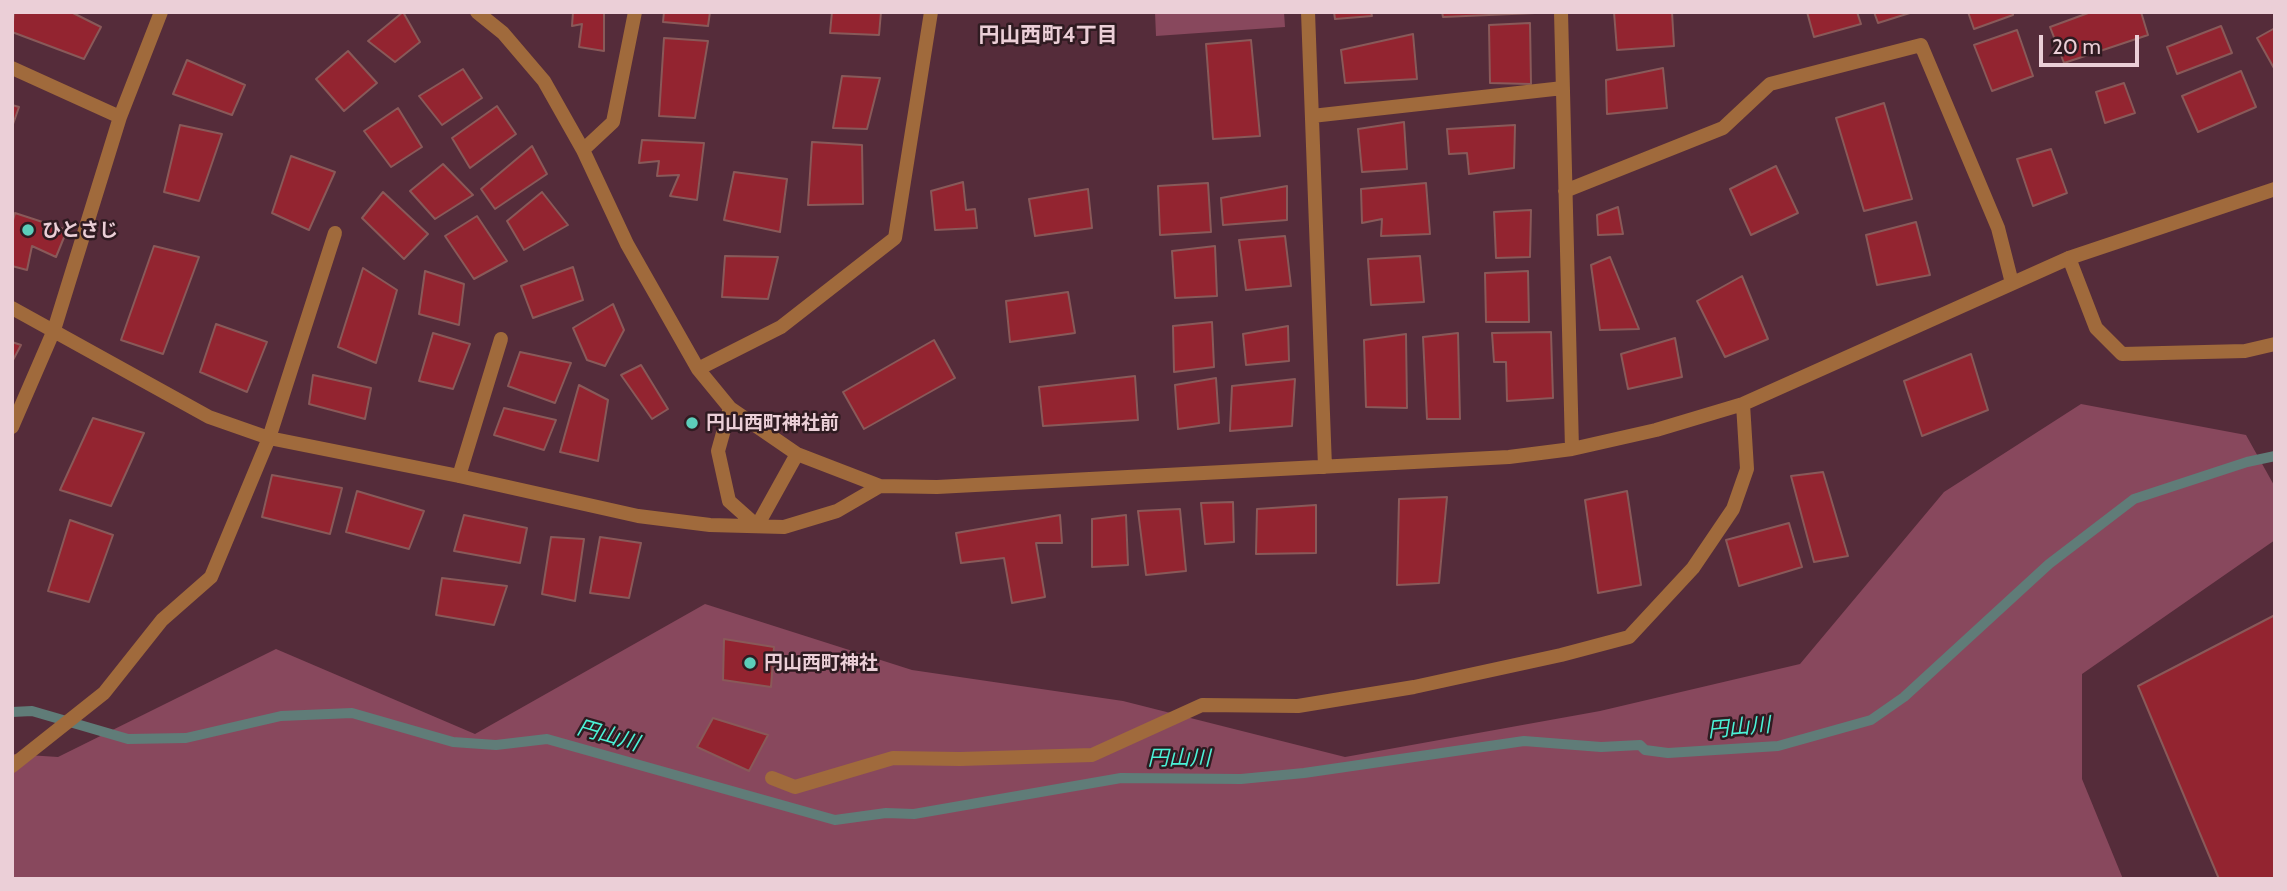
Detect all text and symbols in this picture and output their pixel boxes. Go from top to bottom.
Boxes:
scale bar [2042,21,2142,65]
district label: 円山西町4丁目 [978,23,1118,49]
text: 20 m [2052,34,2101,59]
place label: ひとさじ [42,219,118,241]
marker: ひとさじ [20,222,36,238]
place label: 円山西町神社前 [706,412,839,434]
marker: 円山西町神社前 [684,415,700,431]
place label: 円山西町神社 [764,652,878,674]
marker: 円山西町神社 [742,655,758,671]
water label: 円山川 [1707,713,1771,743]
water label: 円山川 [574,715,642,757]
water label: 円山川 [1148,746,1210,772]

